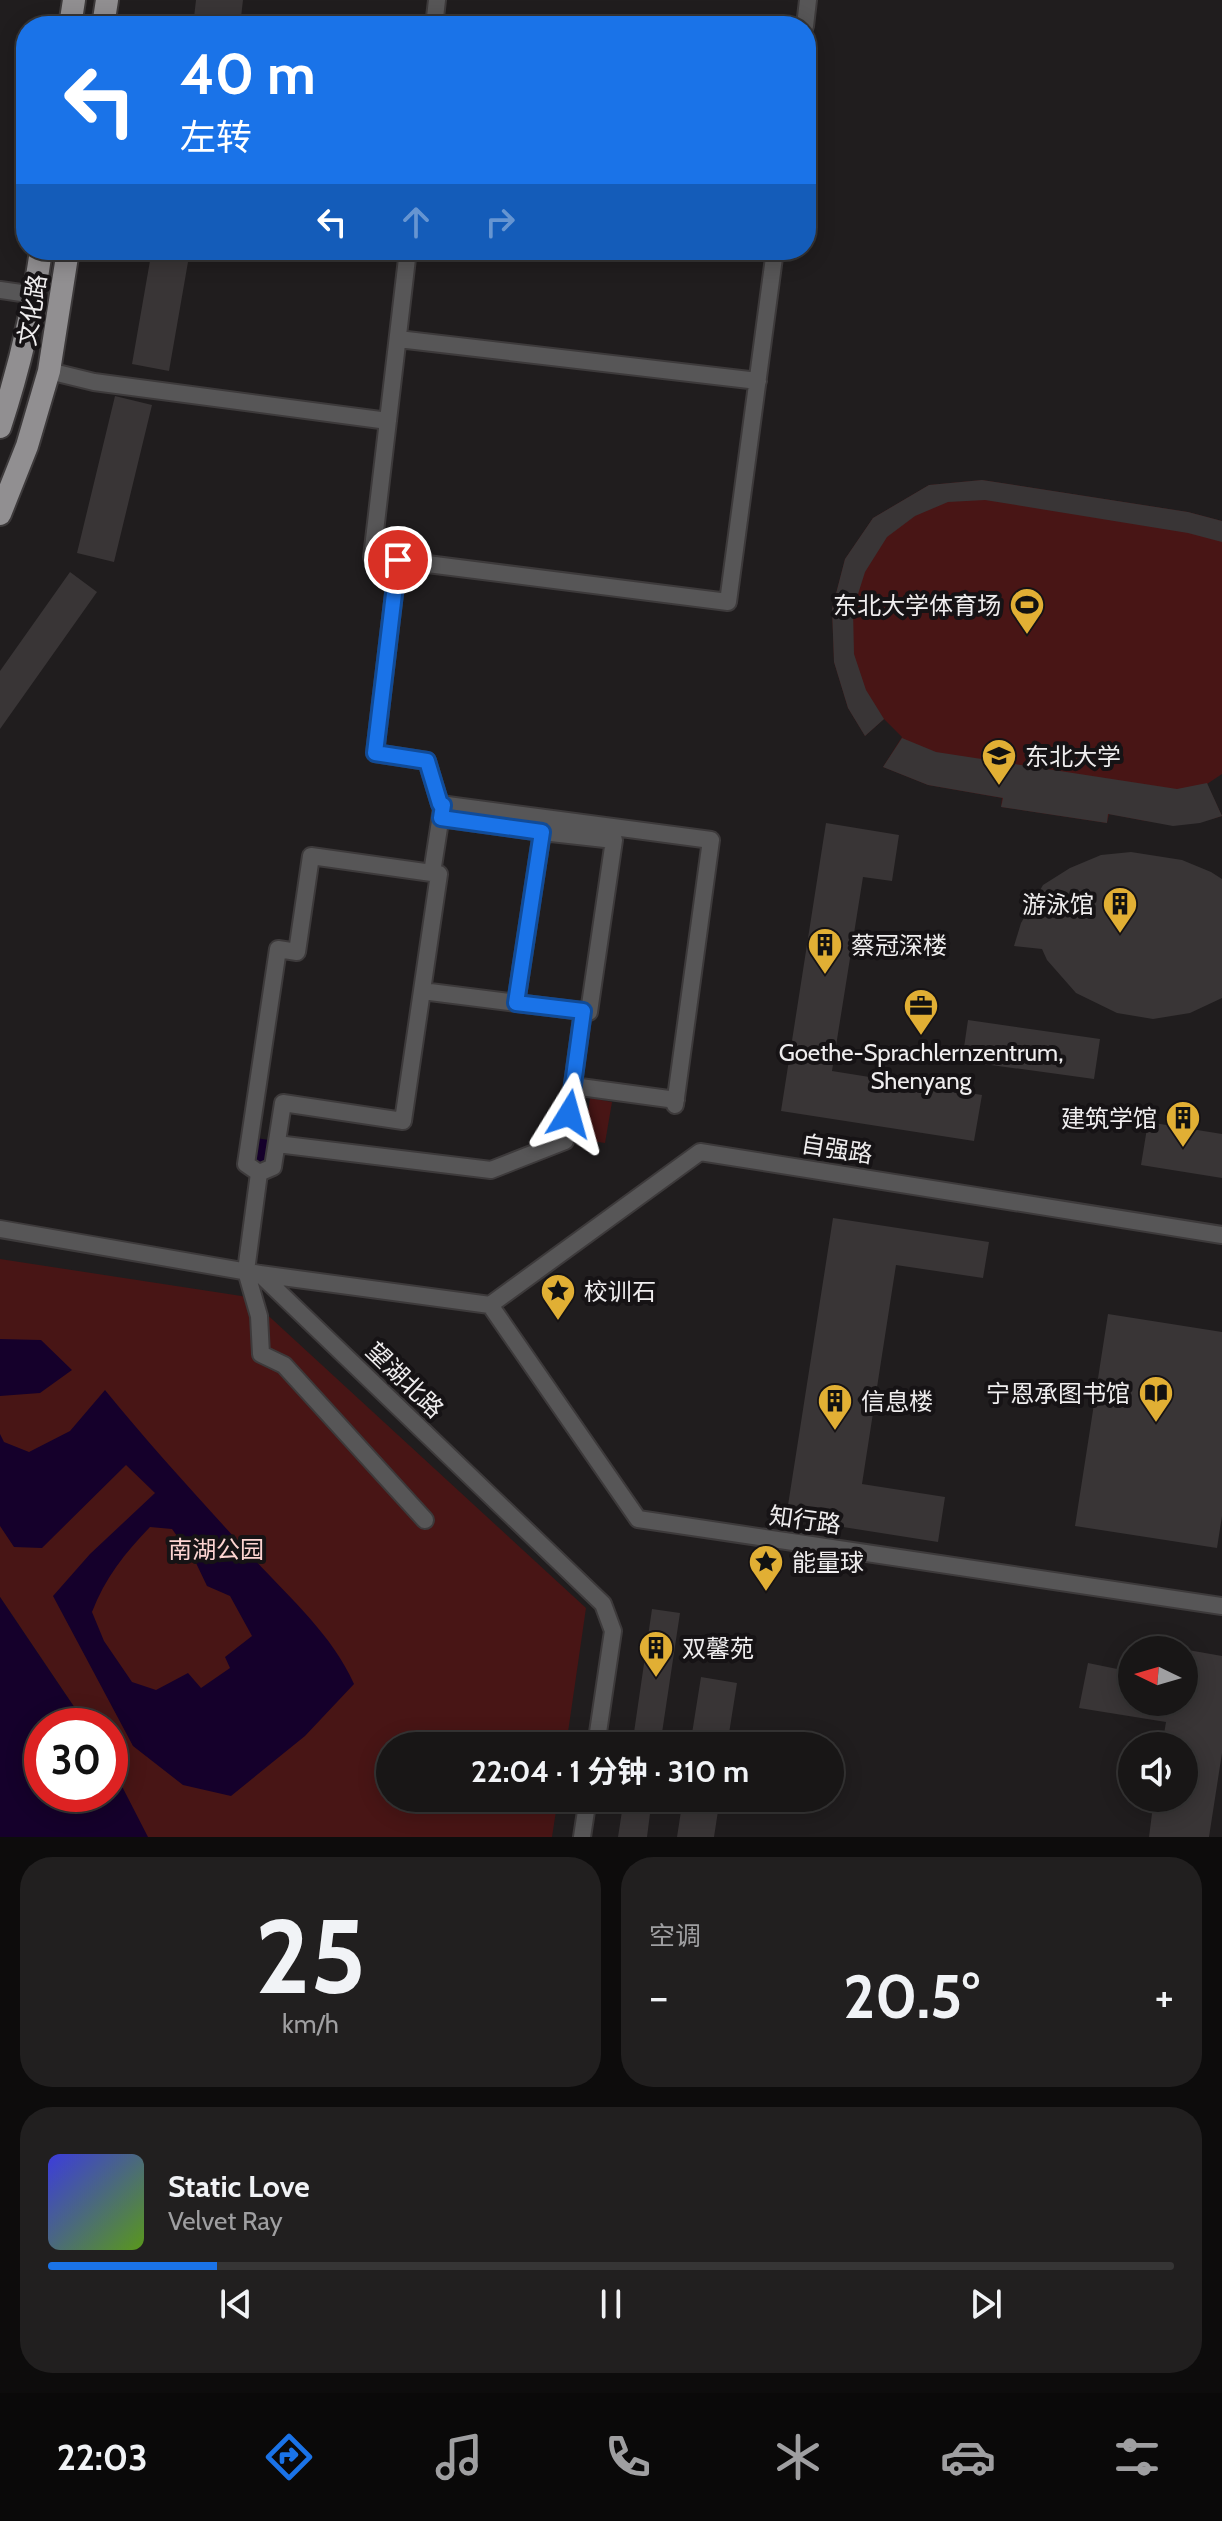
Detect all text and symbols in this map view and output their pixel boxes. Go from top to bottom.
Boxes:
text: 40 m [180,40,316,108]
icon: left [48,48,152,152]
text: 左转 [180,115,252,159]
icon: left [310,200,354,244]
icon: ahead [394,200,438,244]
icon: right [478,200,522,244]
street label: 文化路 [12,272,52,348]
pin [364,526,432,594]
icon: arrive [376,538,420,582]
sports icon: 东北大学体育场 [1008,586,1046,636]
place label: 东北大学体育场 [833,591,1001,620]
school or university icon: 东北大学 [980,737,1018,787]
place label: 东北大学 [1025,742,1121,771]
building icon: 游泳馆 [1101,885,1139,935]
place label: 游泳馆 [1022,890,1094,919]
building icon: 蔡冠深楼 [806,926,844,976]
place label: 蔡冠深楼 [851,931,947,960]
office icon: Goethe-Sprachlernzentrum, Shenyang [902,987,940,1037]
place label: Goethe-Sprachlernzentrum, Shenyang [779,1038,1063,1095]
position arrow [527,1072,611,1156]
building icon: 建筑学馆 [1164,1099,1202,1149]
place label: 建筑学馆 [1061,1104,1157,1133]
street label: 自强路 [799,1129,875,1169]
place icon: 校训石 [539,1272,577,1322]
place label: 校训石 [584,1277,656,1306]
street label: 望湖北路 [360,1336,450,1424]
library icon: 宁恩承图书馆 [1137,1374,1175,1424]
place label: 宁恩承图书馆 [986,1379,1130,1408]
building icon: 信息楼 [816,1382,854,1432]
place label: 信息楼 [861,1387,933,1416]
street label: 知行路 [767,1501,843,1539]
park label: 南湖公园 [168,1535,264,1564]
place icon: 能量球 [747,1543,785,1593]
place label: 能量球 [792,1548,864,1577]
building icon: 双馨苑 [637,1629,675,1679]
place label: 双馨苑 [682,1634,754,1663]
north arrow [1118,1636,1198,1716]
map controls [1118,1636,1198,1812]
speed limit sign: 30 [24,1708,128,1812]
button: sound [1118,1732,1198,1812]
text: 22:04 · 1 分钟 · 310 m [471,1753,749,1790]
text: 25 [255,1893,366,2019]
text: 空调 [649,1920,701,1952]
text: 20.5° [843,1960,980,2033]
text: − [649,1970,668,2023]
text: + [1155,1970,1174,2023]
text: km/h [282,2008,339,2040]
text: Static Love [168,2168,310,2205]
text: Velvet Ray [168,2205,283,2237]
icon: previous [214,2282,258,2326]
icon: pause [589,2282,633,2326]
icon: next [964,2282,1008,2326]
icon: directions [261,2429,317,2485]
icon: music [431,2429,487,2485]
icon: phone [600,2429,656,2485]
icon: climate [770,2429,826,2485]
icon: car [940,2429,996,2485]
icon: filters [1109,2429,1165,2485]
text: 22:03 [57,2435,148,2479]

